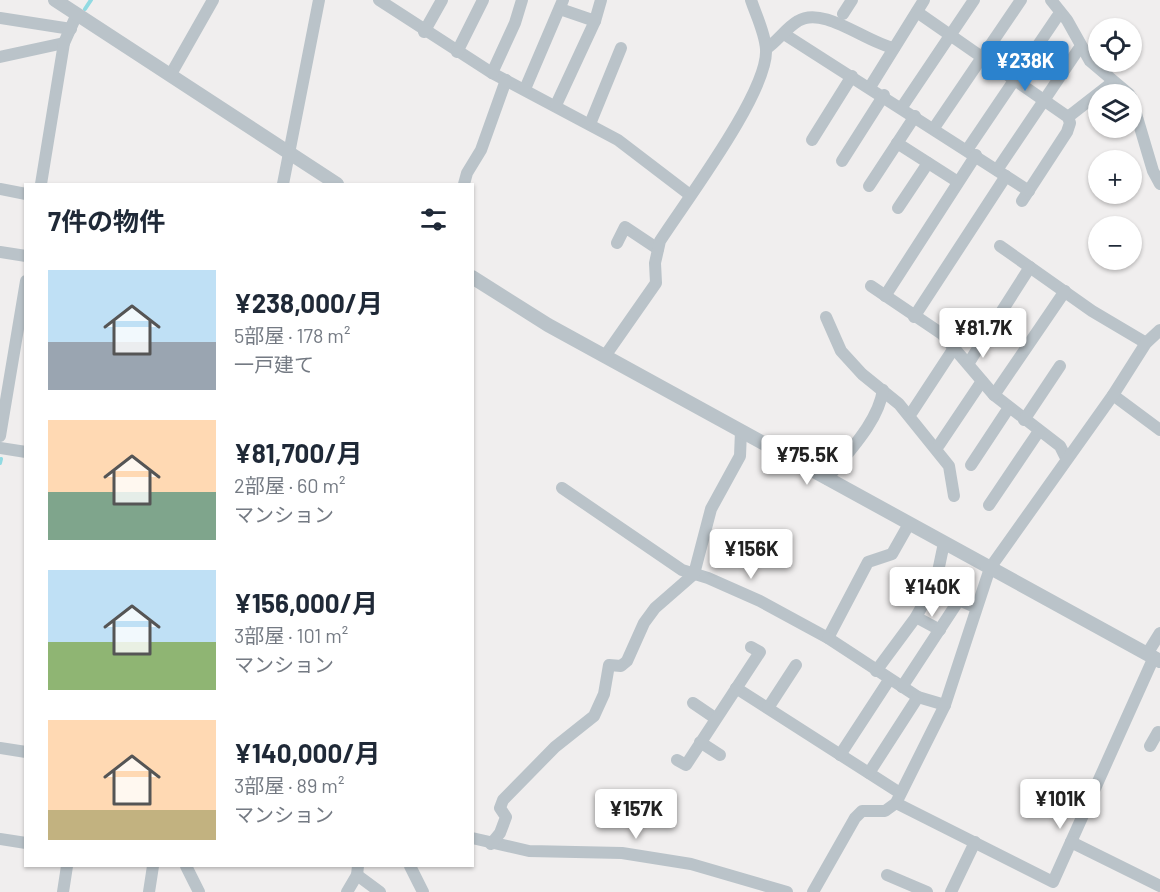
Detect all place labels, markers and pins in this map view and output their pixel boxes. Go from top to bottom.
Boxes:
pin: ¥238K [983,41,1067,92]
pin: ¥81.7K [934,308,1032,359]
pin: ¥75.5K [758,435,856,486]
pin: ¥156K [709,529,793,580]
pin: ¥140K [890,567,974,618]
pin: ¥101K [1018,779,1102,830]
pin: ¥157K [594,789,678,840]

